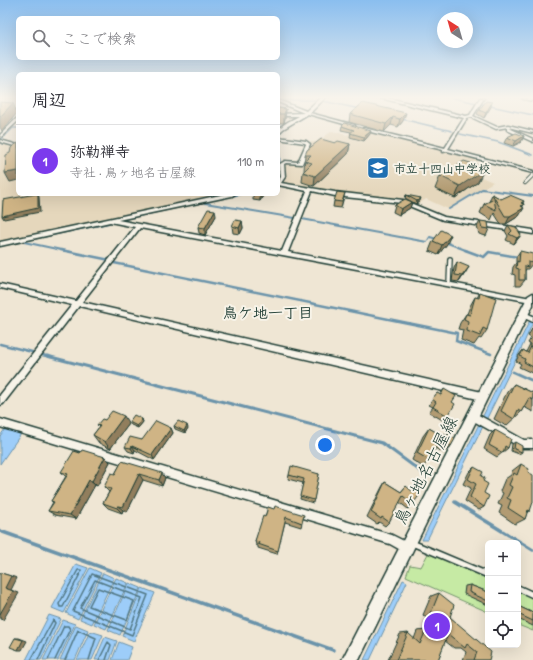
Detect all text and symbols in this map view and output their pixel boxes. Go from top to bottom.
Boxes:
north arrow [437,12,473,48]
search box [16,16,280,60]
icon: search [30,27,52,49]
text: ここで検索 [62,28,137,49]
text: 周辺 [32,88,66,111]
text: 弥勒禅寺 [70,141,130,162]
text: 1 [43,152,47,170]
text: 110 m [237,152,264,170]
school or university icon: 市立十四山中学校 [365,155,391,181]
place label: 市立十四山中学校 [394,160,490,177]
text: 寺社 · 鳥ヶ地名古屋線 [70,163,196,181]
district label: 鳥ケ地一丁目 [223,302,313,323]
street label: 鳥ヶ地名古屋線 [388,412,462,528]
your location [315,435,335,455]
map controls [485,540,521,648]
button: + [485,540,521,576]
button: − [485,576,521,612]
pin: 1 [424,611,450,641]
button: locate [485,612,521,648]

